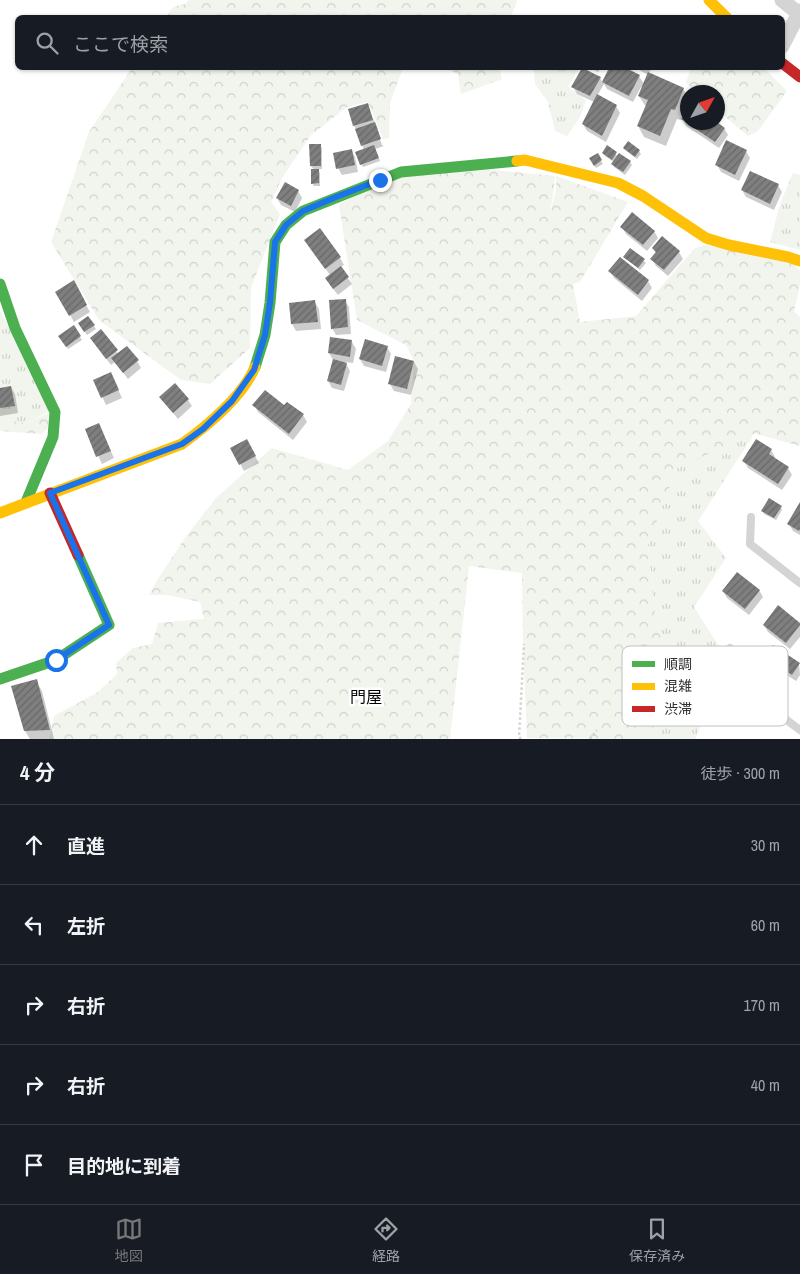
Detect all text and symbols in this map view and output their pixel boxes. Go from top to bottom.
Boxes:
search box [15,15,785,70]
icon: search [33,29,61,57]
text: ここで検索 [73,31,168,57]
north arrow [680,85,725,130]
route end [369,169,392,192]
legend [622,646,788,726]
route start [45,649,68,672]
text: 順調 [664,655,692,673]
text: 混雑 [664,677,692,695]
district label: 門屋 [350,686,382,708]
text: 渋滞 [664,700,692,718]
text: 4 分 [20,758,55,787]
text: 徒歩 · 300 m [701,762,780,784]
icon: ahead [20,831,48,859]
text: 直進 [67,833,105,859]
text: 30 m [751,834,780,856]
icon: left [20,911,48,939]
text: 左折 [67,913,105,939]
text: 60 m [751,914,780,936]
icon: right [20,991,48,1019]
text: 右折 [67,993,105,1019]
text: 170 m [744,994,780,1016]
icon: right [20,1071,48,1099]
text: 右折 [67,1073,105,1099]
text: 40 m [751,1074,780,1096]
icon: arrive [20,1151,48,1179]
text: 目的地に到着 [67,1153,181,1179]
tab: 地図 [115,1215,143,1265]
tab: 経路 [372,1215,400,1265]
tab: 保存済み [629,1215,685,1265]

